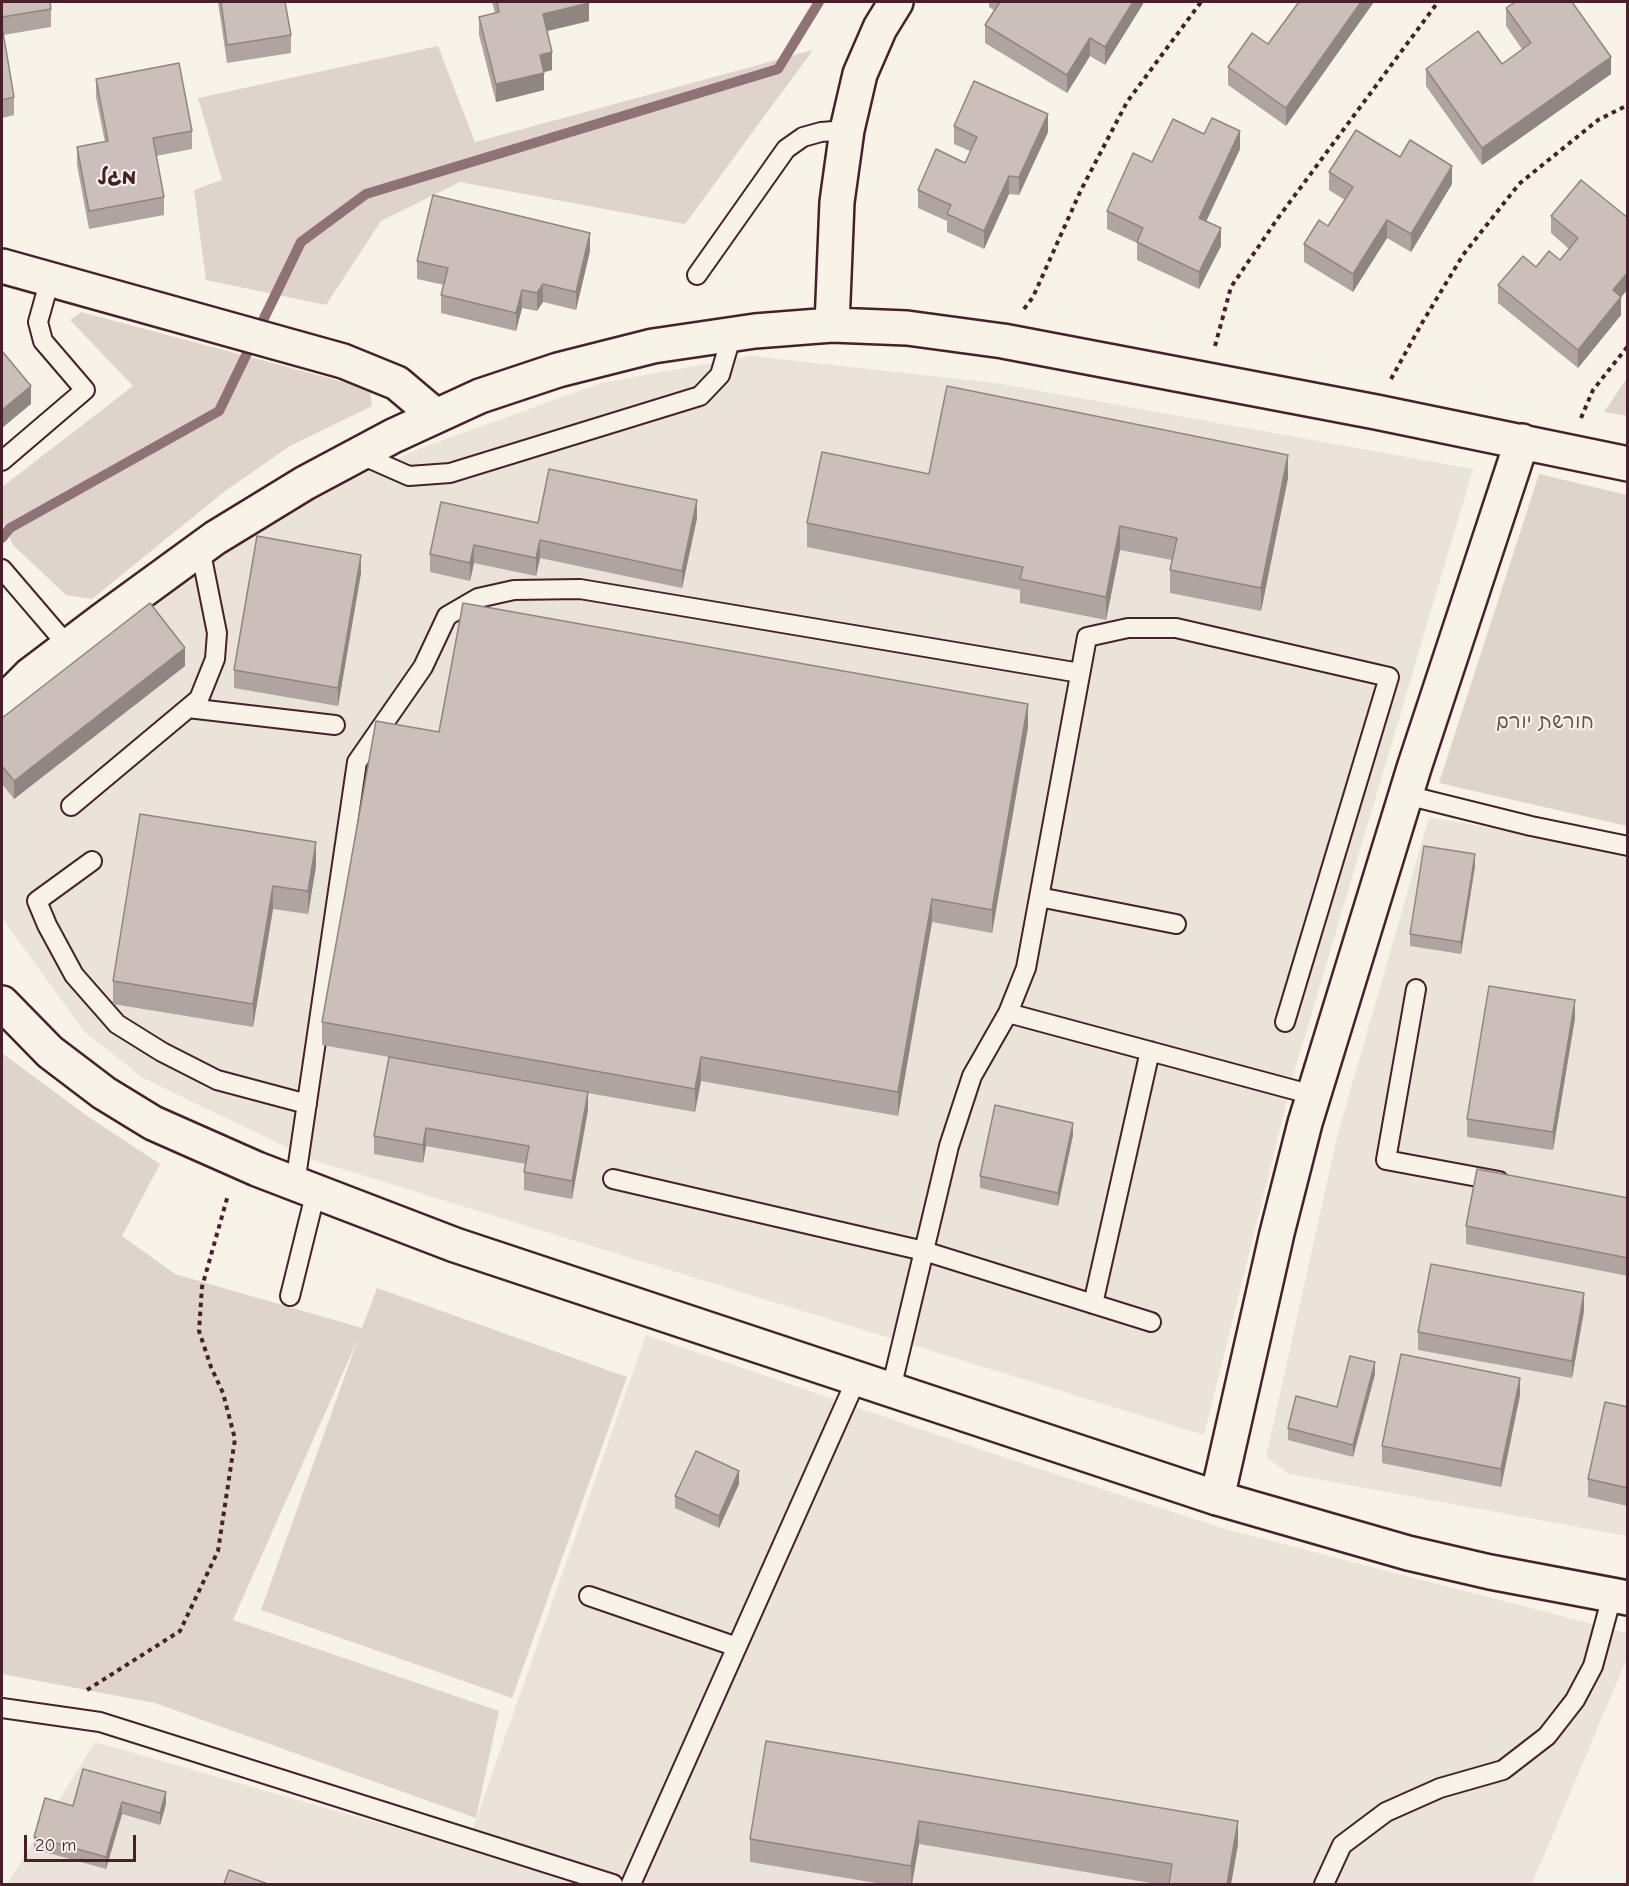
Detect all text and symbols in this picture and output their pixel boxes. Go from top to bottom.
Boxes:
district label: מגל [98,165,136,191]
park label: חורשת יורם [1496,710,1594,734]
scale bar [27,1823,140,1861]
text: 20 m [35,1835,76,1856]

